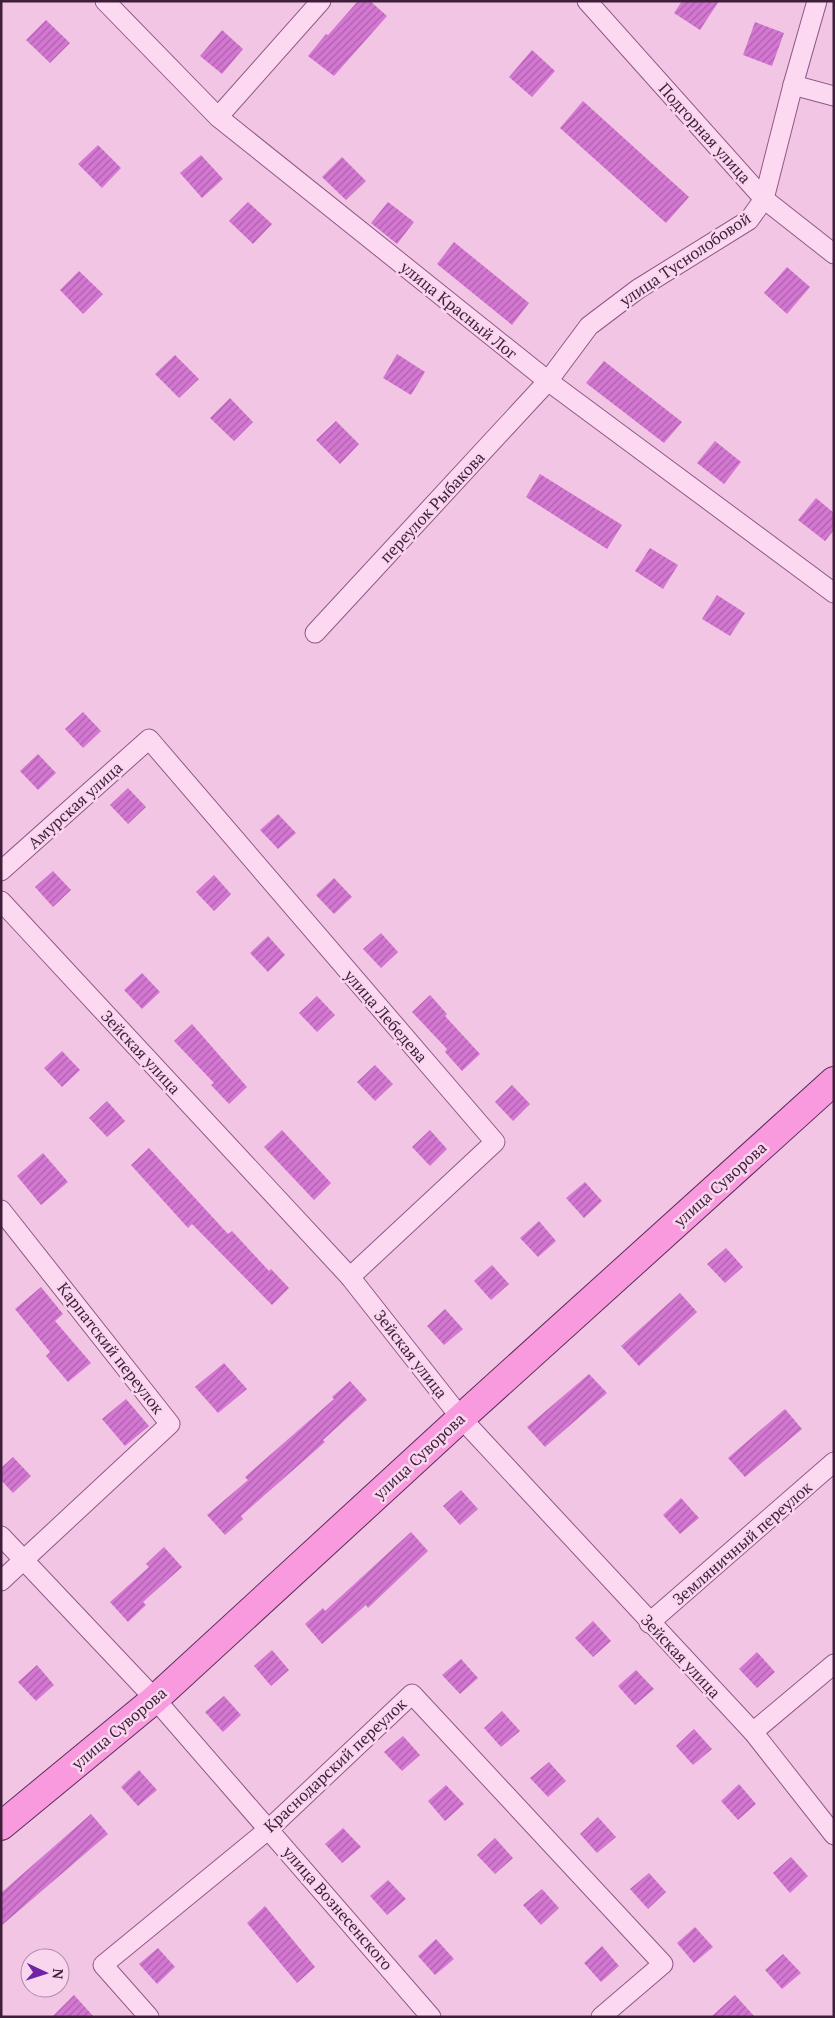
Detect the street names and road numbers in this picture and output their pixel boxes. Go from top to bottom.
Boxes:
street label: Подгорная улица [654,78,756,188]
street label: улица Туснолобовой [614,207,755,312]
street label: улица Красный Лог [395,255,522,364]
street label: переулок Рыбакова [375,447,489,567]
street label: Амурская улица [23,757,127,853]
street label: улица Лебедева [339,964,433,1067]
street label: Зейская улица [96,1005,186,1099]
street label: улица Суворова [668,1136,771,1232]
street label: Карпатский переулок [53,1278,170,1419]
street label: Зейская улица [369,1305,453,1403]
street label: улица Суворова [368,1408,470,1505]
street label: Земляничный переулок [668,1476,817,1610]
street label: Зейская улица [636,1609,726,1703]
street label: улица Суворова [66,1682,171,1775]
street label: Краснодарский переулок [259,1693,411,1837]
street label: улица Вознесенского [277,1841,398,1975]

